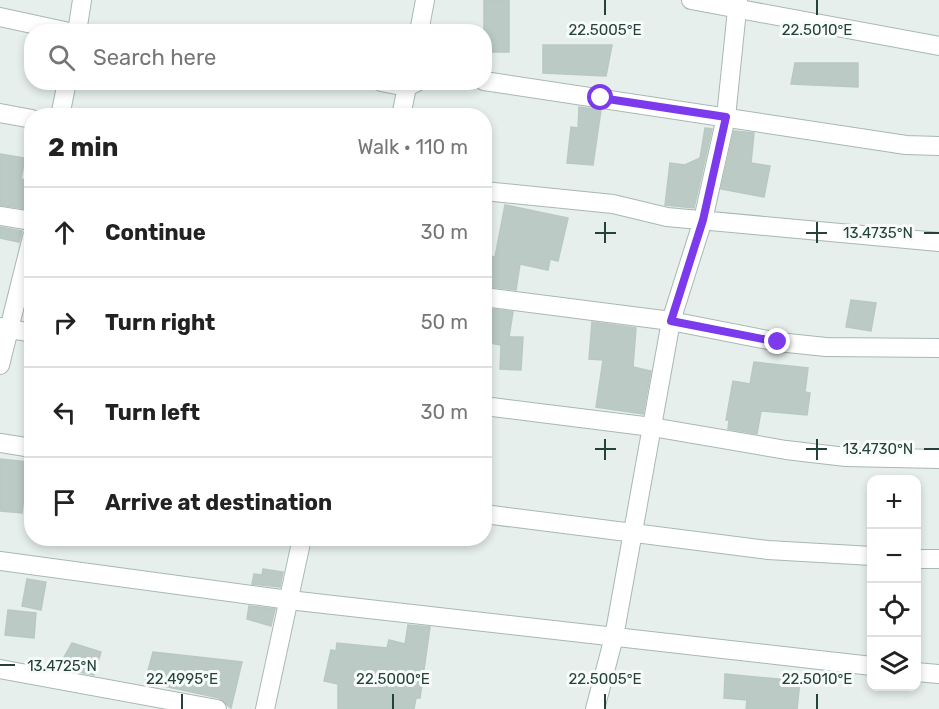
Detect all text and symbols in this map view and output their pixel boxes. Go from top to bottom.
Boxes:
text: 22.5005°E [568,21,642,39]
text: 22.5010°E [782,21,852,39]
search box [24,24,492,90]
icon: search [45,41,78,74]
text: Search here [93,44,216,71]
route start [587,84,613,110]
text: 2 min [48,132,118,163]
text: Walk · 110 m [357,135,468,159]
icon: ahead [48,216,81,249]
text: Continue [105,219,206,246]
text: 30 m [421,220,468,244]
text: 13.4735°N [843,224,913,242]
icon: right [48,306,81,339]
text: Turn right [105,309,215,336]
text: 50 m [421,310,468,334]
route end [764,328,790,354]
icon: left [48,396,81,429]
text: Turn left [105,399,200,426]
text: 30 m [421,400,468,424]
text: 13.4730°N [843,440,913,458]
map controls [867,475,921,691]
button: + [867,475,921,529]
icon: arrive [48,486,81,519]
text: Arrive at destination [105,489,332,516]
button: − [867,529,921,583]
button: locate [867,583,921,637]
button: layers [867,637,921,691]
text: 13.4725°N [27,657,97,675]
text: 22.4995°E [146,670,218,688]
text: 22.5000°E [356,670,430,688]
text: 22.5005°E [568,670,642,688]
text: 22.5010°E [782,670,852,688]

